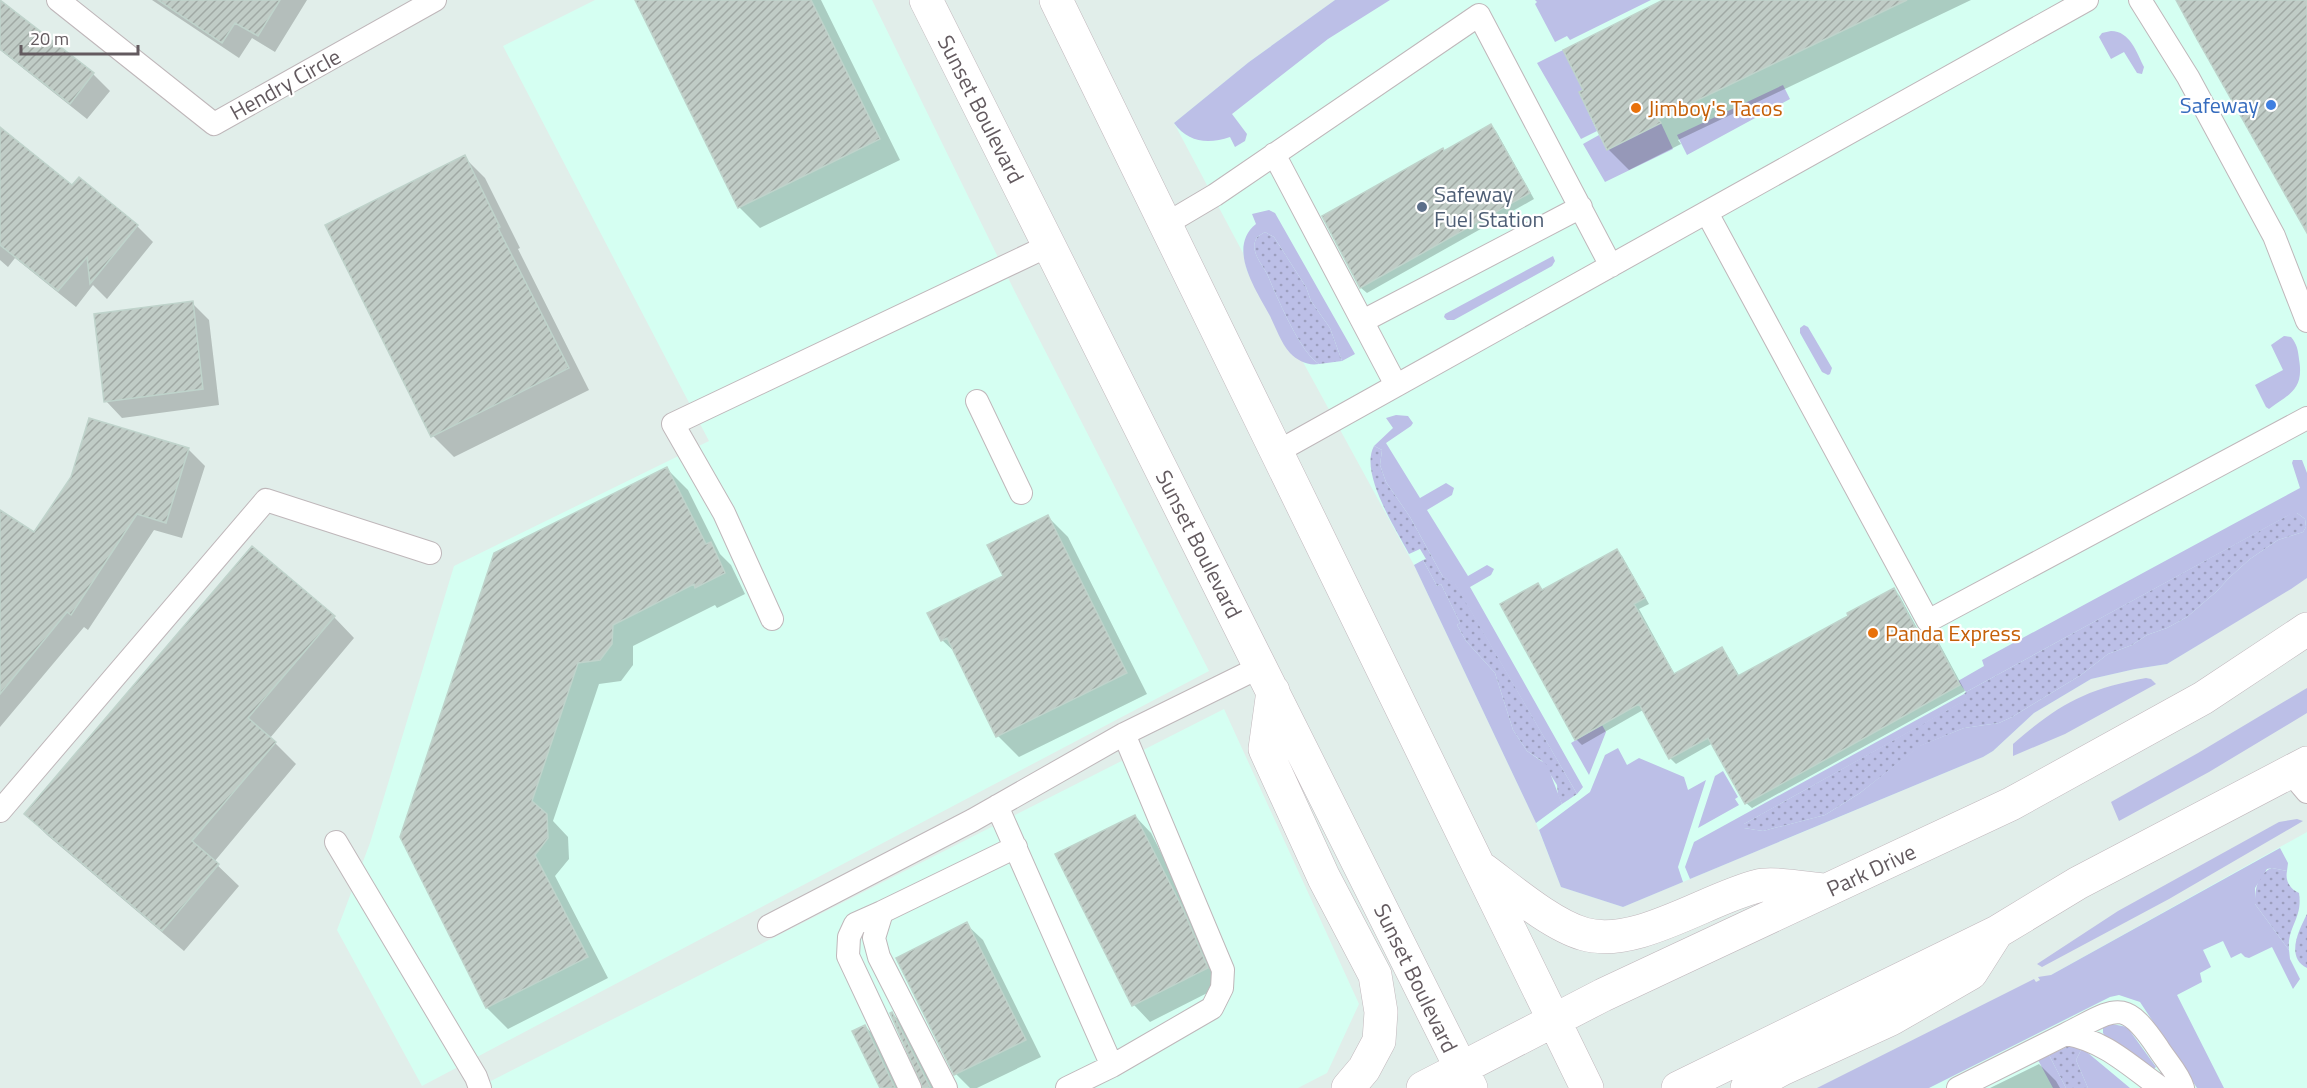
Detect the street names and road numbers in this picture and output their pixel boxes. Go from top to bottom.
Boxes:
street label: Sunset Boulevard [929,29,1033,189]
street label: Hendry Circle [223,39,347,129]
street label: Sunset Boulevard [1147,464,1251,624]
street label: Park Drive [1821,835,1921,905]
street label: Sunset Boulevard [1365,898,1467,1058]

